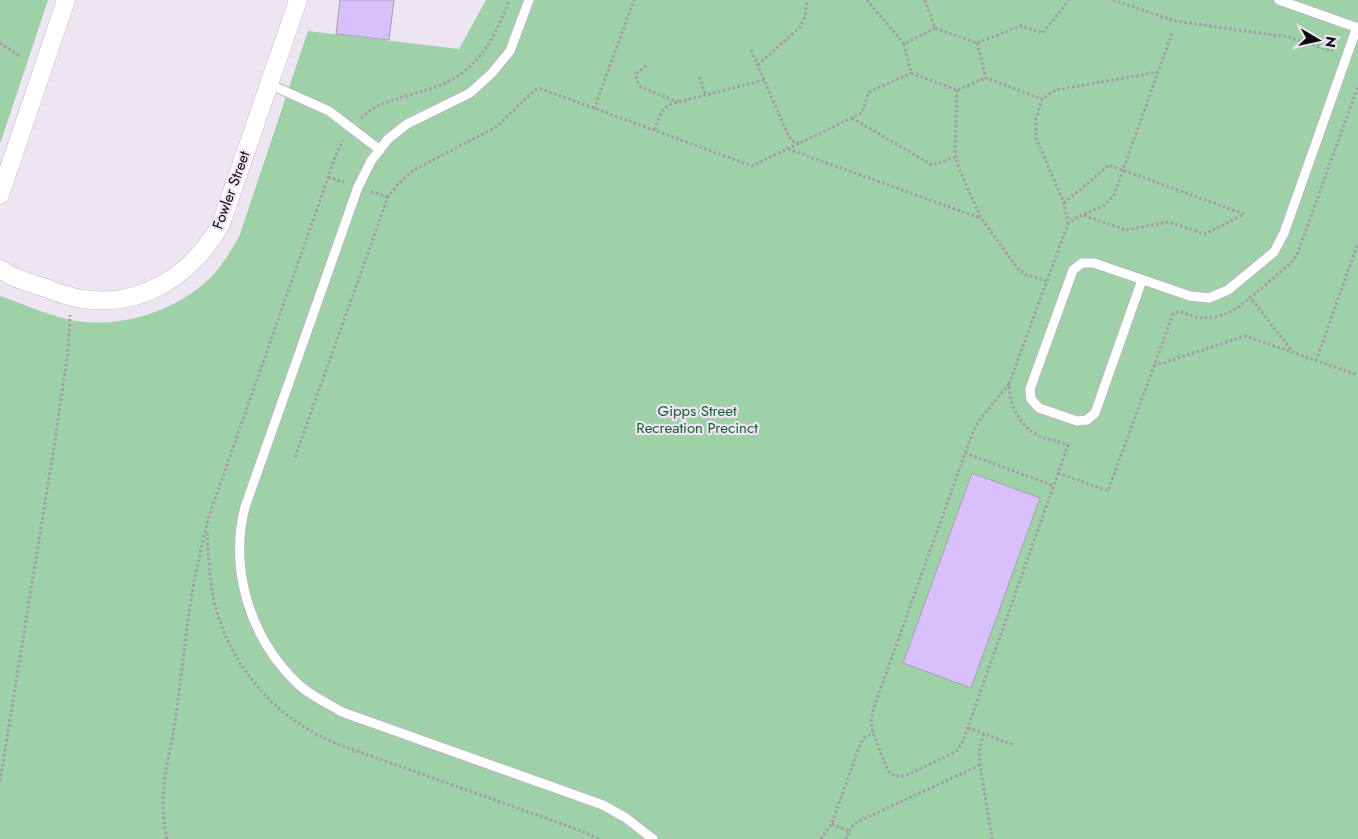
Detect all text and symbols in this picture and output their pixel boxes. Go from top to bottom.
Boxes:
north arrow [1293,15,1343,65]
text: N [1320,35,1342,49]
street label: Fowler Street [207,147,255,232]
park label: Gipps Street Recreation Precinct [636,400,758,439]

